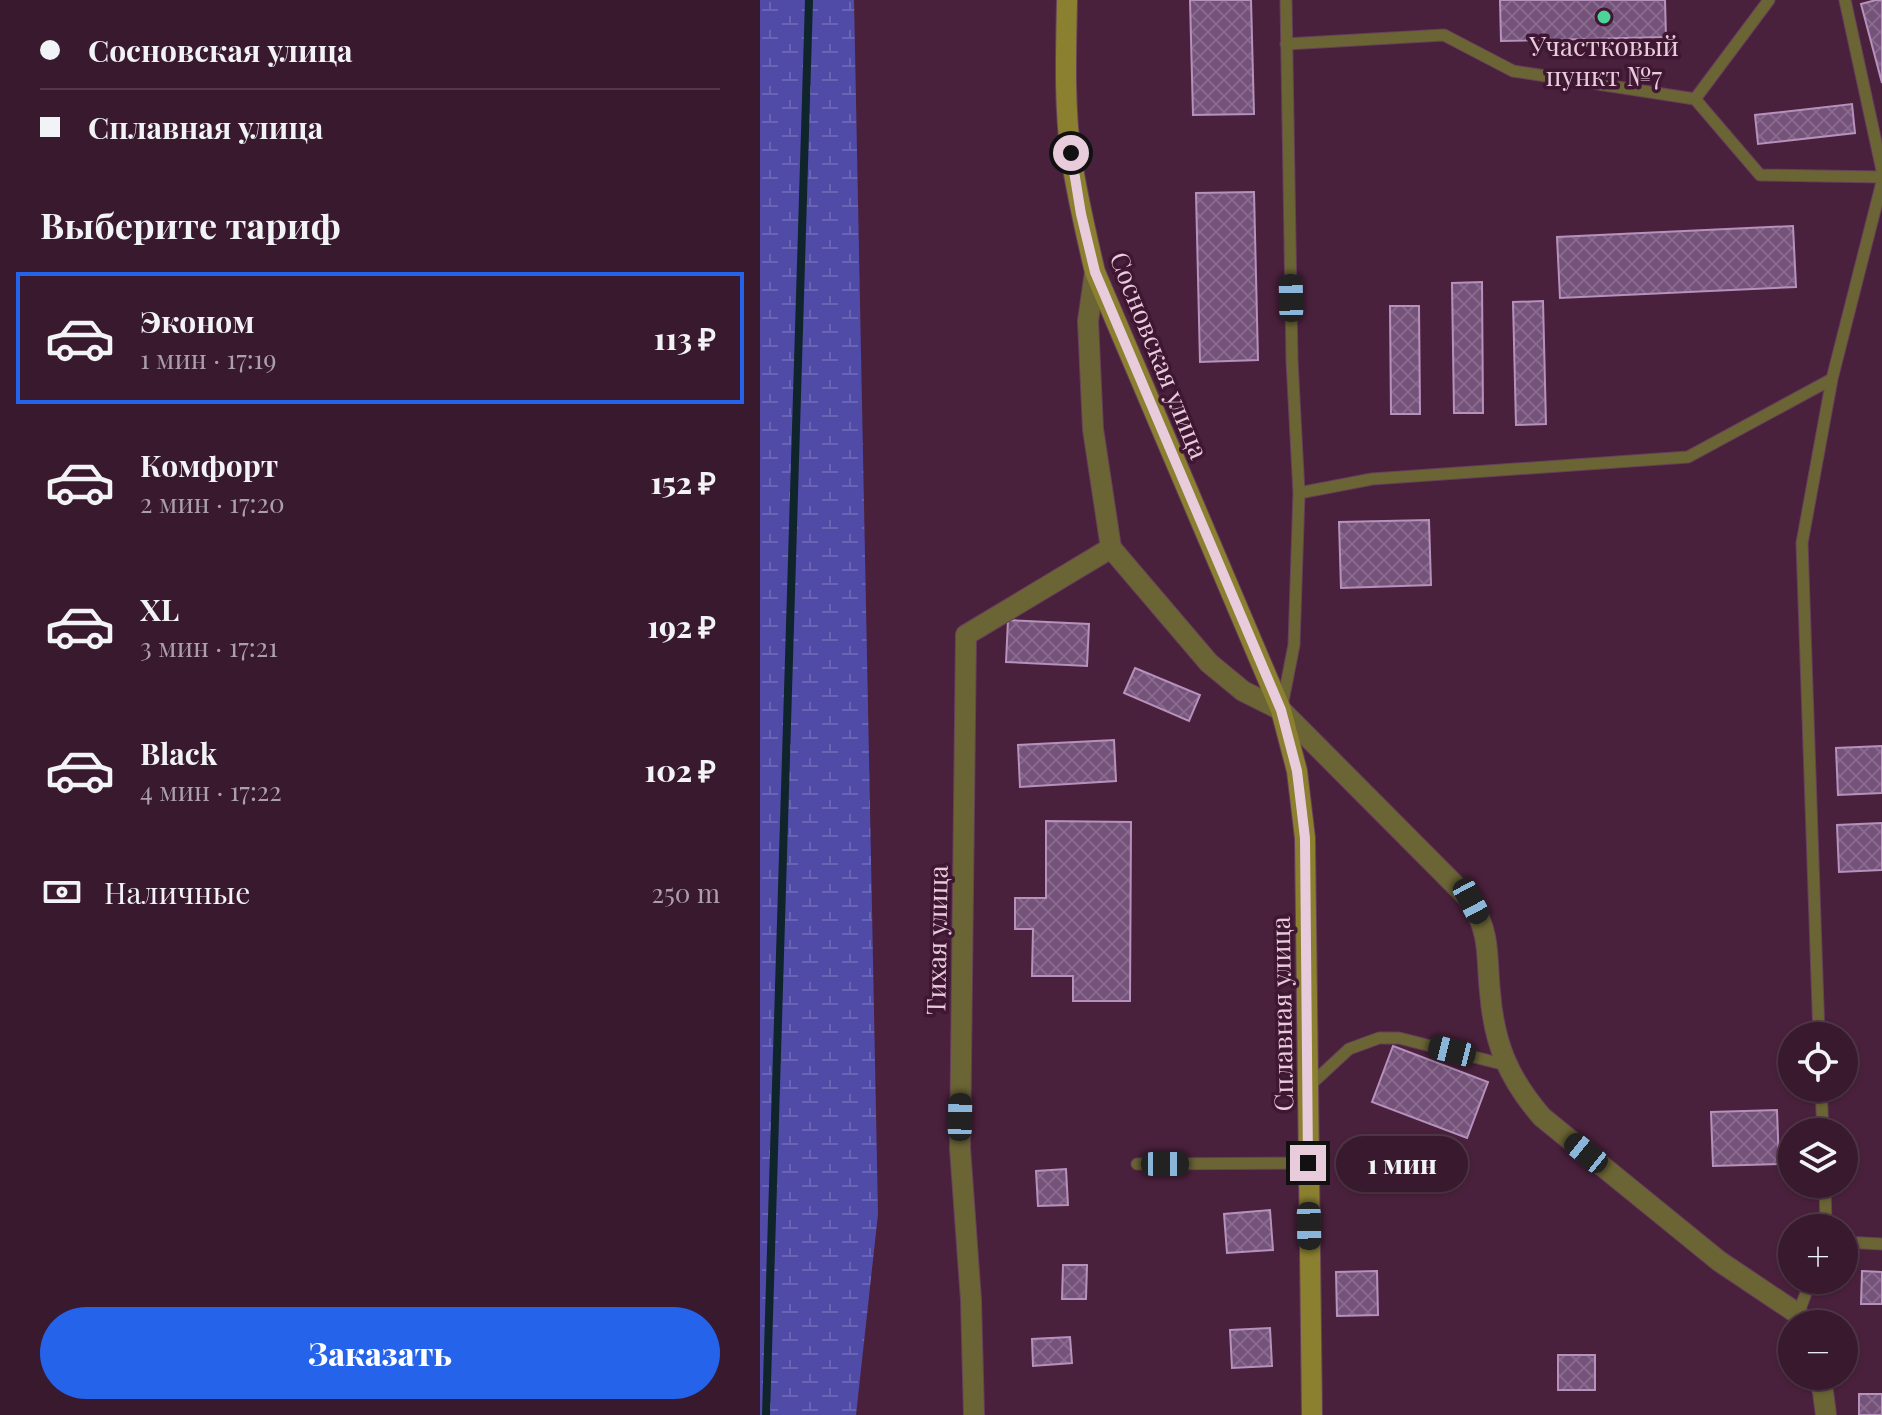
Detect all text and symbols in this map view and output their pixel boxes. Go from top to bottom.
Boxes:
marker: Участковый пункт №7 [1595,8,1613,26]
place label: Участковый пункт №7 [1528,28,1679,93]
text: Сосновская улица [88,30,353,70]
text: Сплавная улица [88,107,323,147]
route start [1053,135,1089,171]
text: Выберите тариф [40,200,341,248]
street label: Сосновская улица [1103,246,1217,464]
car [1279,274,1303,322]
text: Эконом [140,301,255,341]
icon: car [44,302,116,374]
text: 113 ₽ [654,318,716,358]
text: 1 мин · 17:19 [140,341,276,376]
text: Комфорт [140,445,278,485]
icon: car [44,446,116,518]
text: 152 ₽ [650,462,716,502]
text: 2 мин · 17:20 [140,485,285,520]
text: XL [140,589,179,629]
icon: car [44,590,116,662]
text: 192 ₽ [647,606,716,646]
text: 3 мин · 17:21 [140,629,278,664]
text: Black [140,733,217,773]
icon: car [44,734,116,806]
text: 102 ₽ [645,750,716,790]
text: 4 мин · 17:22 [140,773,282,808]
street label: Тихая улица [917,865,955,1015]
icon: cash [40,870,84,914]
text: Наличные [104,872,250,912]
car [1449,874,1493,928]
text: 250 m [652,875,720,910]
street label: Сплавная улица [1262,916,1300,1112]
map controls [1778,1022,1858,1390]
button: locate [1778,1022,1858,1102]
car [1426,1034,1478,1068]
car [948,1093,972,1141]
button: layers [1778,1118,1858,1198]
car [1560,1129,1612,1177]
callout: 1 мин [1336,1135,1468,1191]
route end [1290,1145,1326,1181]
text: 1 мин [1367,1146,1437,1181]
car [1141,1152,1189,1176]
car [1297,1202,1321,1250]
button: + [1778,1214,1858,1294]
button: Заказать [40,1307,720,1399]
button: − [1778,1310,1858,1390]

